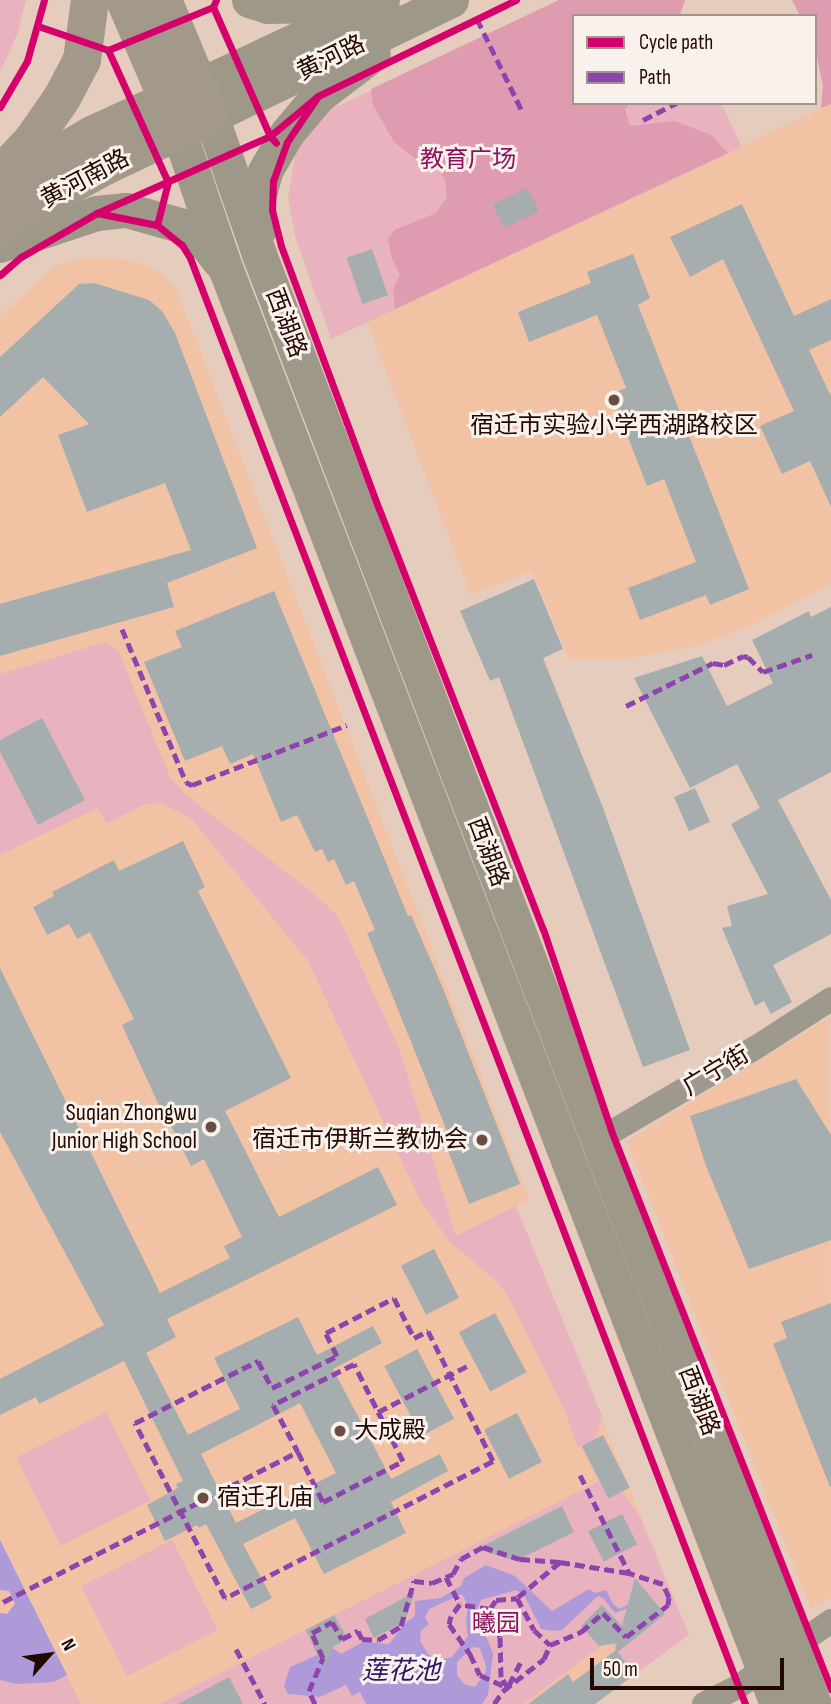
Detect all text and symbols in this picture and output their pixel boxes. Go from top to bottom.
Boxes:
legend [572,14,817,105]
street label: 黄河路 [292,29,370,87]
text: Cycle path [639,30,713,55]
text: Path [639,65,671,90]
street label: 黄河南路 [36,144,134,214]
park label: 教育广场 [420,146,516,174]
street label: 西湖路 [260,284,312,362]
marker: 宿迁市实验小学西湖路校区 [606,392,622,408]
place label: 宿迁市实验小学西湖路校区 [470,412,758,440]
street label: 西湖路 [462,813,514,891]
street label: 广宁街 [678,1040,754,1102]
place label: Suqian Zhongwu Junior High School [52,1099,197,1155]
marker: Suqian Zhongwu Junior High School [203,1119,219,1135]
place label: 宿迁市伊斯兰教协会 [252,1126,468,1154]
marker: 宿迁市伊斯兰教协会 [474,1132,490,1148]
street label: 西湖路 [673,1362,725,1440]
place label: 大成殿 [354,1417,426,1445]
marker: 大成殿 [332,1423,348,1439]
place label: 宿迁孔庙 [217,1484,313,1512]
marker: 宿迁孔庙 [195,1490,211,1506]
park label: 曦园 [472,1610,520,1638]
north arrow [14,1620,84,1690]
text: N [55,1635,81,1655]
scale bar [593,1644,787,1688]
water label: 莲花池 [362,1656,440,1688]
text: 50 m [603,1657,638,1682]

